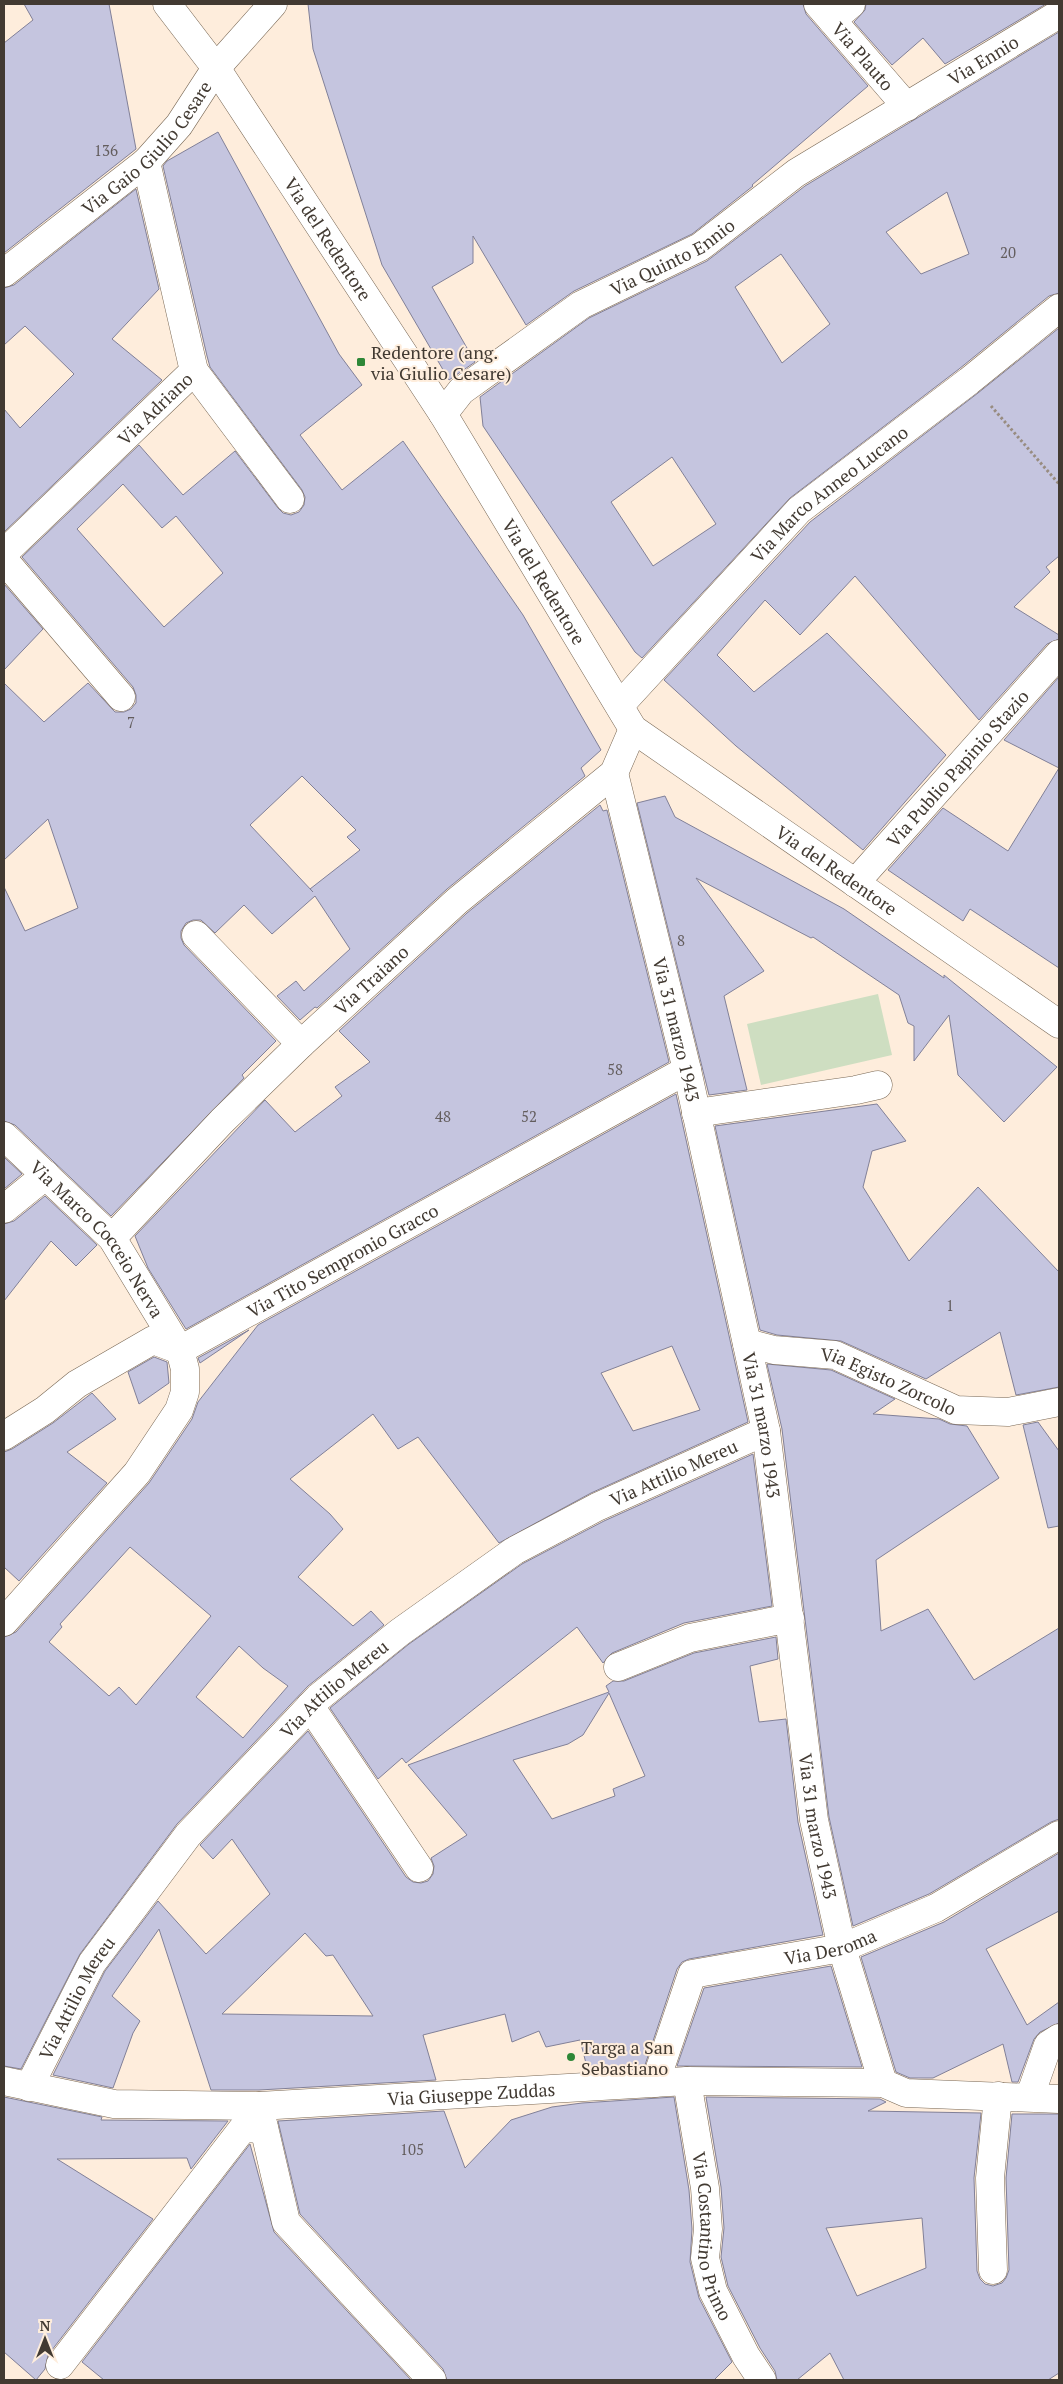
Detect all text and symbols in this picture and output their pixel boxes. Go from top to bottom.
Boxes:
street label: Via Plauto [827,17,899,96]
street label: Via Ennio [943,29,1023,90]
street label: Via Gaio Giulio Cesare [77,76,217,220]
house number: 136 [94,140,118,160]
street label: Via del Redentore [279,173,377,305]
street label: Via Quinto Ennio [606,213,739,301]
house number: 20 [1000,242,1016,262]
place label: Redentore (ang. via Giulio Cesare) [370,340,512,385]
marker: Redentore (ang. via Giulio Cesare) [355,356,367,368]
street label: Via Adriano [112,367,198,450]
street label: Via Marco Anneo Lucano [745,420,913,567]
street label: Via del Redentore [497,514,591,649]
street label: Via Publio Papinio Stazio [881,684,1034,852]
house number: 7 [127,712,135,732]
street label: Via del Redentore [771,820,902,920]
house number: 8 [677,930,685,950]
street label: Via Traiano [329,939,414,1020]
street label: Via 31 marzo 1943 [648,955,706,1104]
house number: 58 [607,1059,623,1079]
house number: 48 [435,1106,451,1126]
house number: 52 [521,1106,537,1126]
street label: Via Marco Cocceio Nerva [25,1155,169,1322]
street label: Via Tito Sempronio Gracco [242,1198,442,1323]
house number: 1 [946,1295,954,1315]
street label: Via Egisto Zorcolo [820,1342,960,1421]
street label: Via 31 marzo 1943 [737,1350,786,1499]
street label: Via Attilio Mereu [606,1433,741,1512]
street label: Via Attilio Mereu [274,1634,393,1743]
street label: Via 31 marzo 1943 [794,1752,843,1901]
street label: Via Deroma [782,1923,880,1970]
street label: Via Attilio Mereu [33,1931,120,2064]
place label: Targa a San Sebastiano [581,2035,674,2080]
marker: Targa a San Sebastiano [565,2051,577,2063]
street label: Via Giuseppe Zuddas [387,2077,556,2110]
house number: 105 [400,2139,424,2159]
street label: Via Costantino Primo [687,2150,738,2325]
north arrow [20,2314,70,2364]
text: N [40,2316,51,2335]

